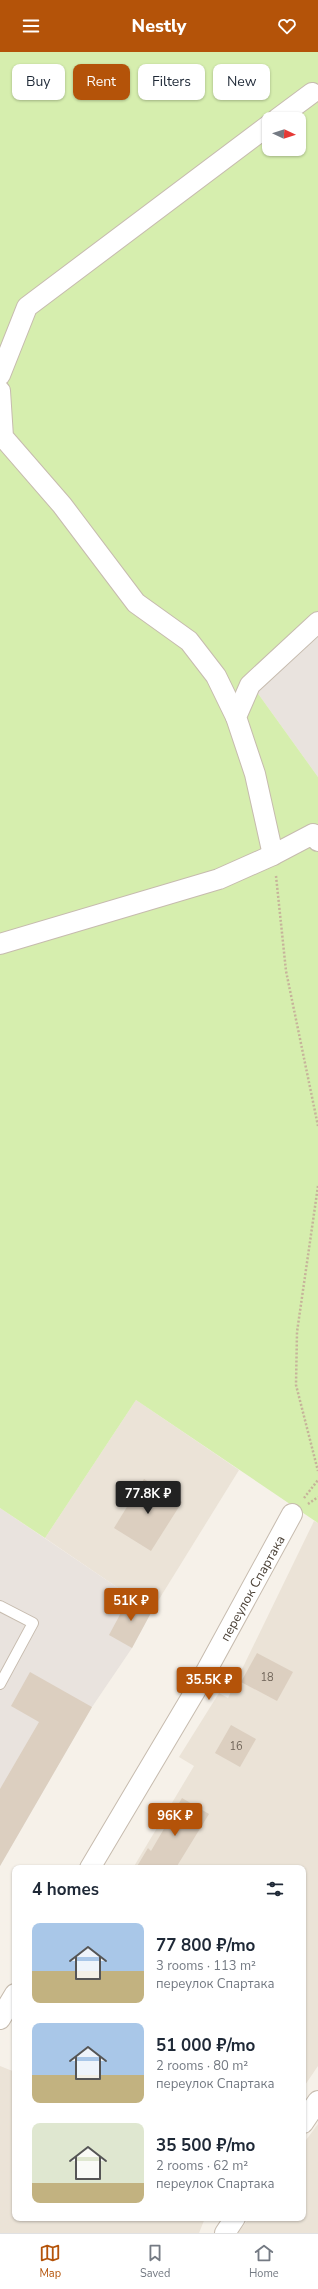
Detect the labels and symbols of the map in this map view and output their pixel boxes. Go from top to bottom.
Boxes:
north arrow [262,112,306,156]
pin: 77.8K ₽ [111,1481,185,1515]
street label: переулок Спартака [216,1532,289,1645]
pin: 51K ₽ [103,1588,159,1622]
pin: 35.5K ₽ [172,1667,246,1701]
house number: 18 [260,1670,274,1685]
house number: 16 [229,1739,243,1754]
pin: 96K ₽ [147,1803,203,1837]

